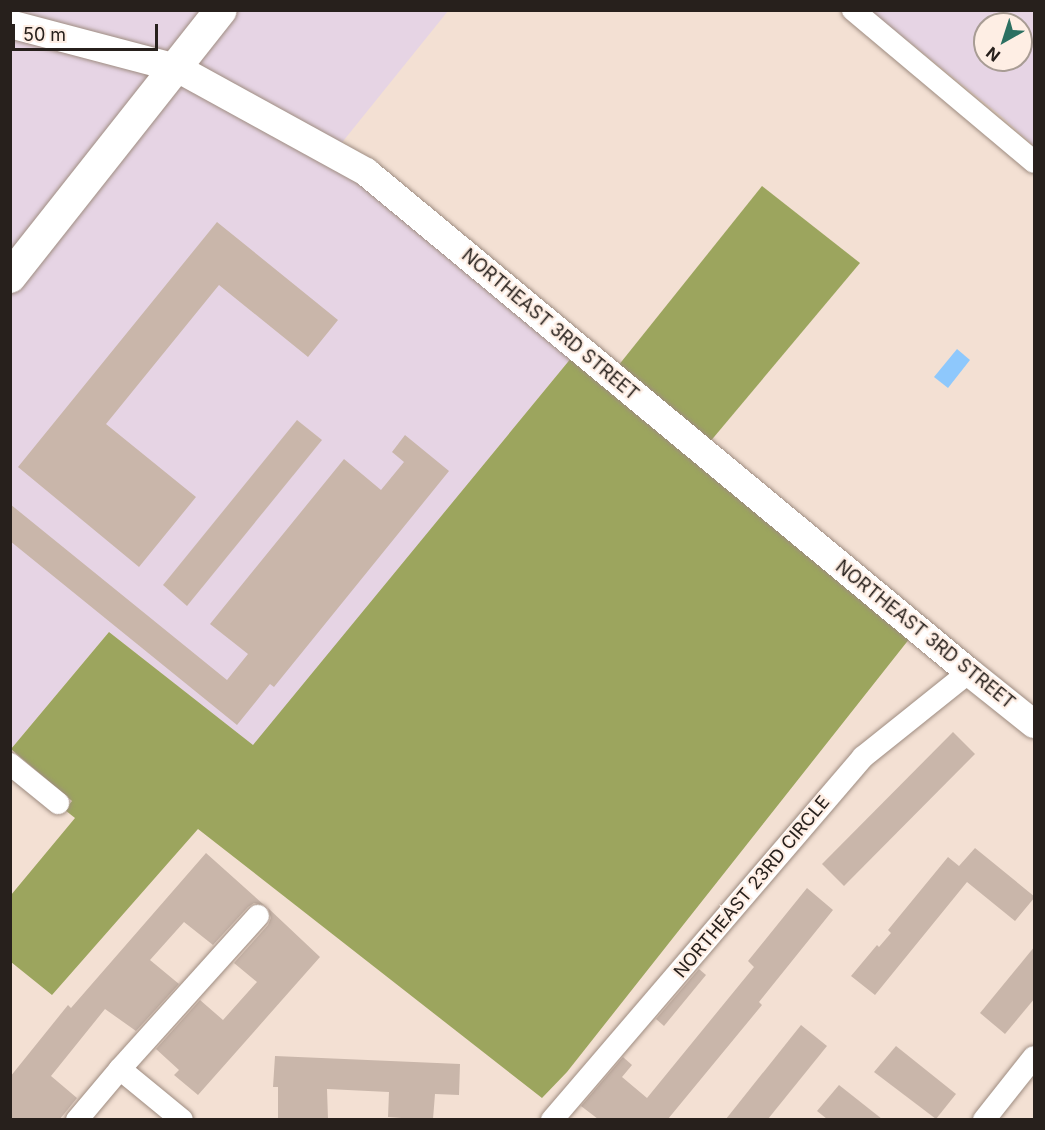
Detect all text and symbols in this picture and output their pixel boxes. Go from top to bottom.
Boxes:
scale bar [15,12,160,50]
north arrow [973,12,1033,72]
text: 50 m [23,24,66,45]
text: N [982,43,1004,66]
street label: NORTHEAST 3RD STREET [457,245,643,405]
street label: NORTHEAST 3RD STREET [831,556,1019,714]
street label: NORTHEAST 23RD CIRCLE [670,792,834,982]

